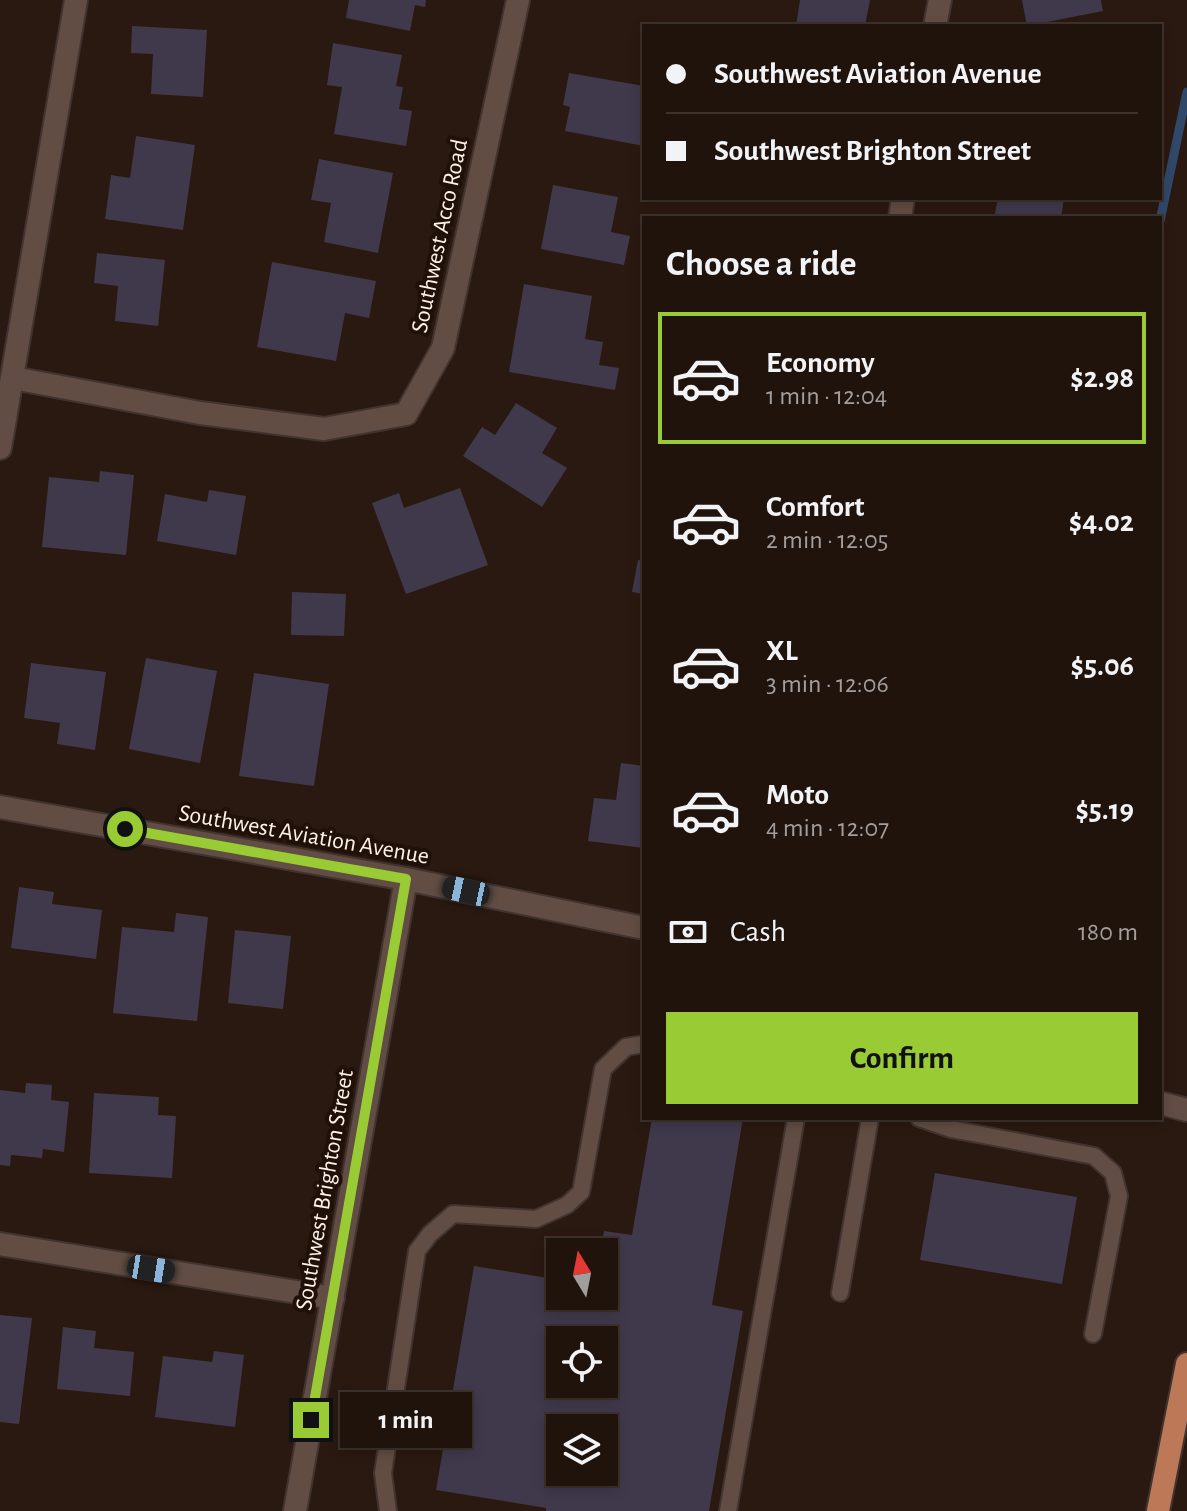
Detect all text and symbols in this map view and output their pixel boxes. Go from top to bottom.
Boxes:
text: Southwest Aviation Avenue [714,59,1042,89]
text: Southwest Brighton Street [714,136,1031,166]
street label: Southwest Acco Road [408,137,472,335]
text: Choose a ride [666,246,856,282]
icon: car [670,342,742,414]
text: Economy [766,348,875,378]
text: $2.98 [1070,363,1134,393]
text: 1 min · 12:04 [766,383,887,409]
icon: car [670,486,742,558]
text: Comfort [766,492,865,522]
text: $4.02 [1069,507,1134,537]
text: 2 min · 12:05 [766,527,889,553]
icon: car [670,630,742,702]
text: XL [766,636,798,666]
text: $5.06 [1071,651,1134,681]
text: 3 min · 12:06 [766,671,889,697]
icon: car [670,774,742,846]
text: Moto [766,780,829,810]
text: $5.19 [1075,795,1134,825]
street label: Southwest Aviation Avenue [177,801,431,869]
route start [107,811,143,847]
text: 4 min · 12:07 [766,815,889,841]
car [440,874,492,908]
icon: cash [666,910,710,954]
text: Cash [730,917,786,947]
text: 180 m [1078,919,1138,945]
button: Confirm [666,1012,1138,1104]
street label: Southwest Brighton Street [292,1067,358,1312]
north arrow [546,1238,618,1310]
map controls [546,1238,618,1486]
car [125,1253,177,1285]
button: locate [546,1326,618,1398]
callout: 1 min [339,1392,471,1448]
route end [293,1402,329,1438]
text: 1 min [379,1407,433,1433]
button: layers [546,1414,618,1486]

